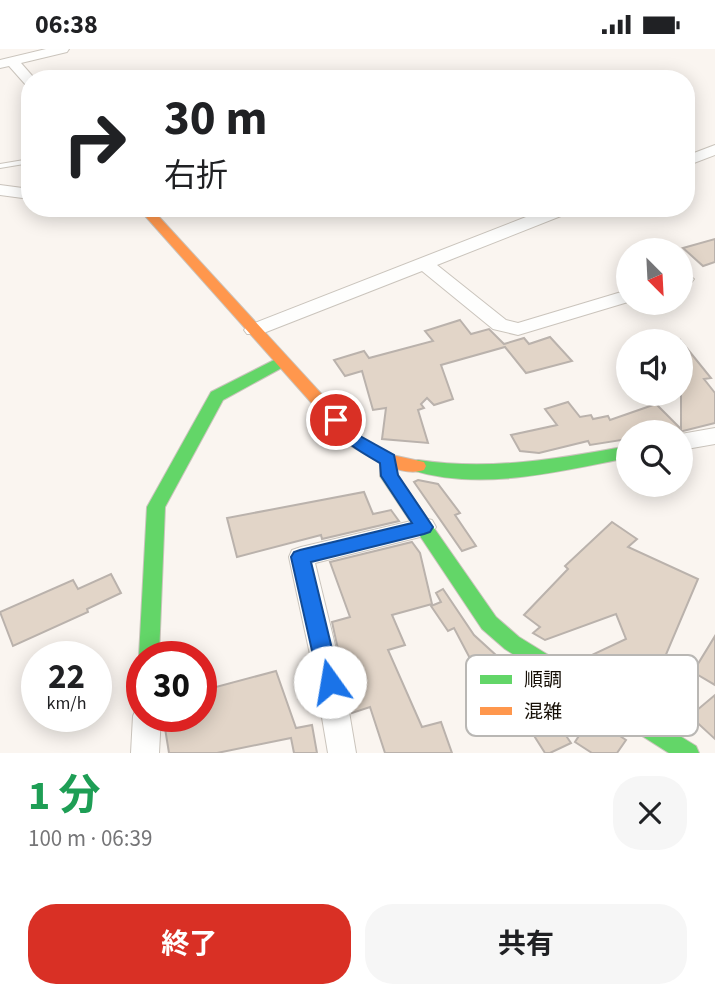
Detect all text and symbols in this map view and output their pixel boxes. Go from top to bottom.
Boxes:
text: 06:38 [35,6,98,43]
text: 30 m [164,84,268,154]
icon: right [49,98,140,189]
text: 右折 [164,153,228,199]
north arrow [616,238,693,315]
map controls [616,238,693,497]
button: sound [616,329,693,406]
pin [306,390,366,450]
icon: arrive [317,401,355,439]
button: search [616,420,693,497]
speed limit sign: 30 [126,641,217,732]
position arrow [293,645,367,719]
text: 22 [48,652,85,702]
legend [466,655,698,736]
text: 順調 [524,667,562,694]
text: km/h [47,691,86,716]
text: 混雑 [524,699,562,726]
text: 1 分 [28,766,101,826]
button: close [613,776,687,850]
text: 100 m · 06:39 [28,822,152,855]
button: 終了 [28,904,351,984]
button: 共有 [365,904,687,984]

